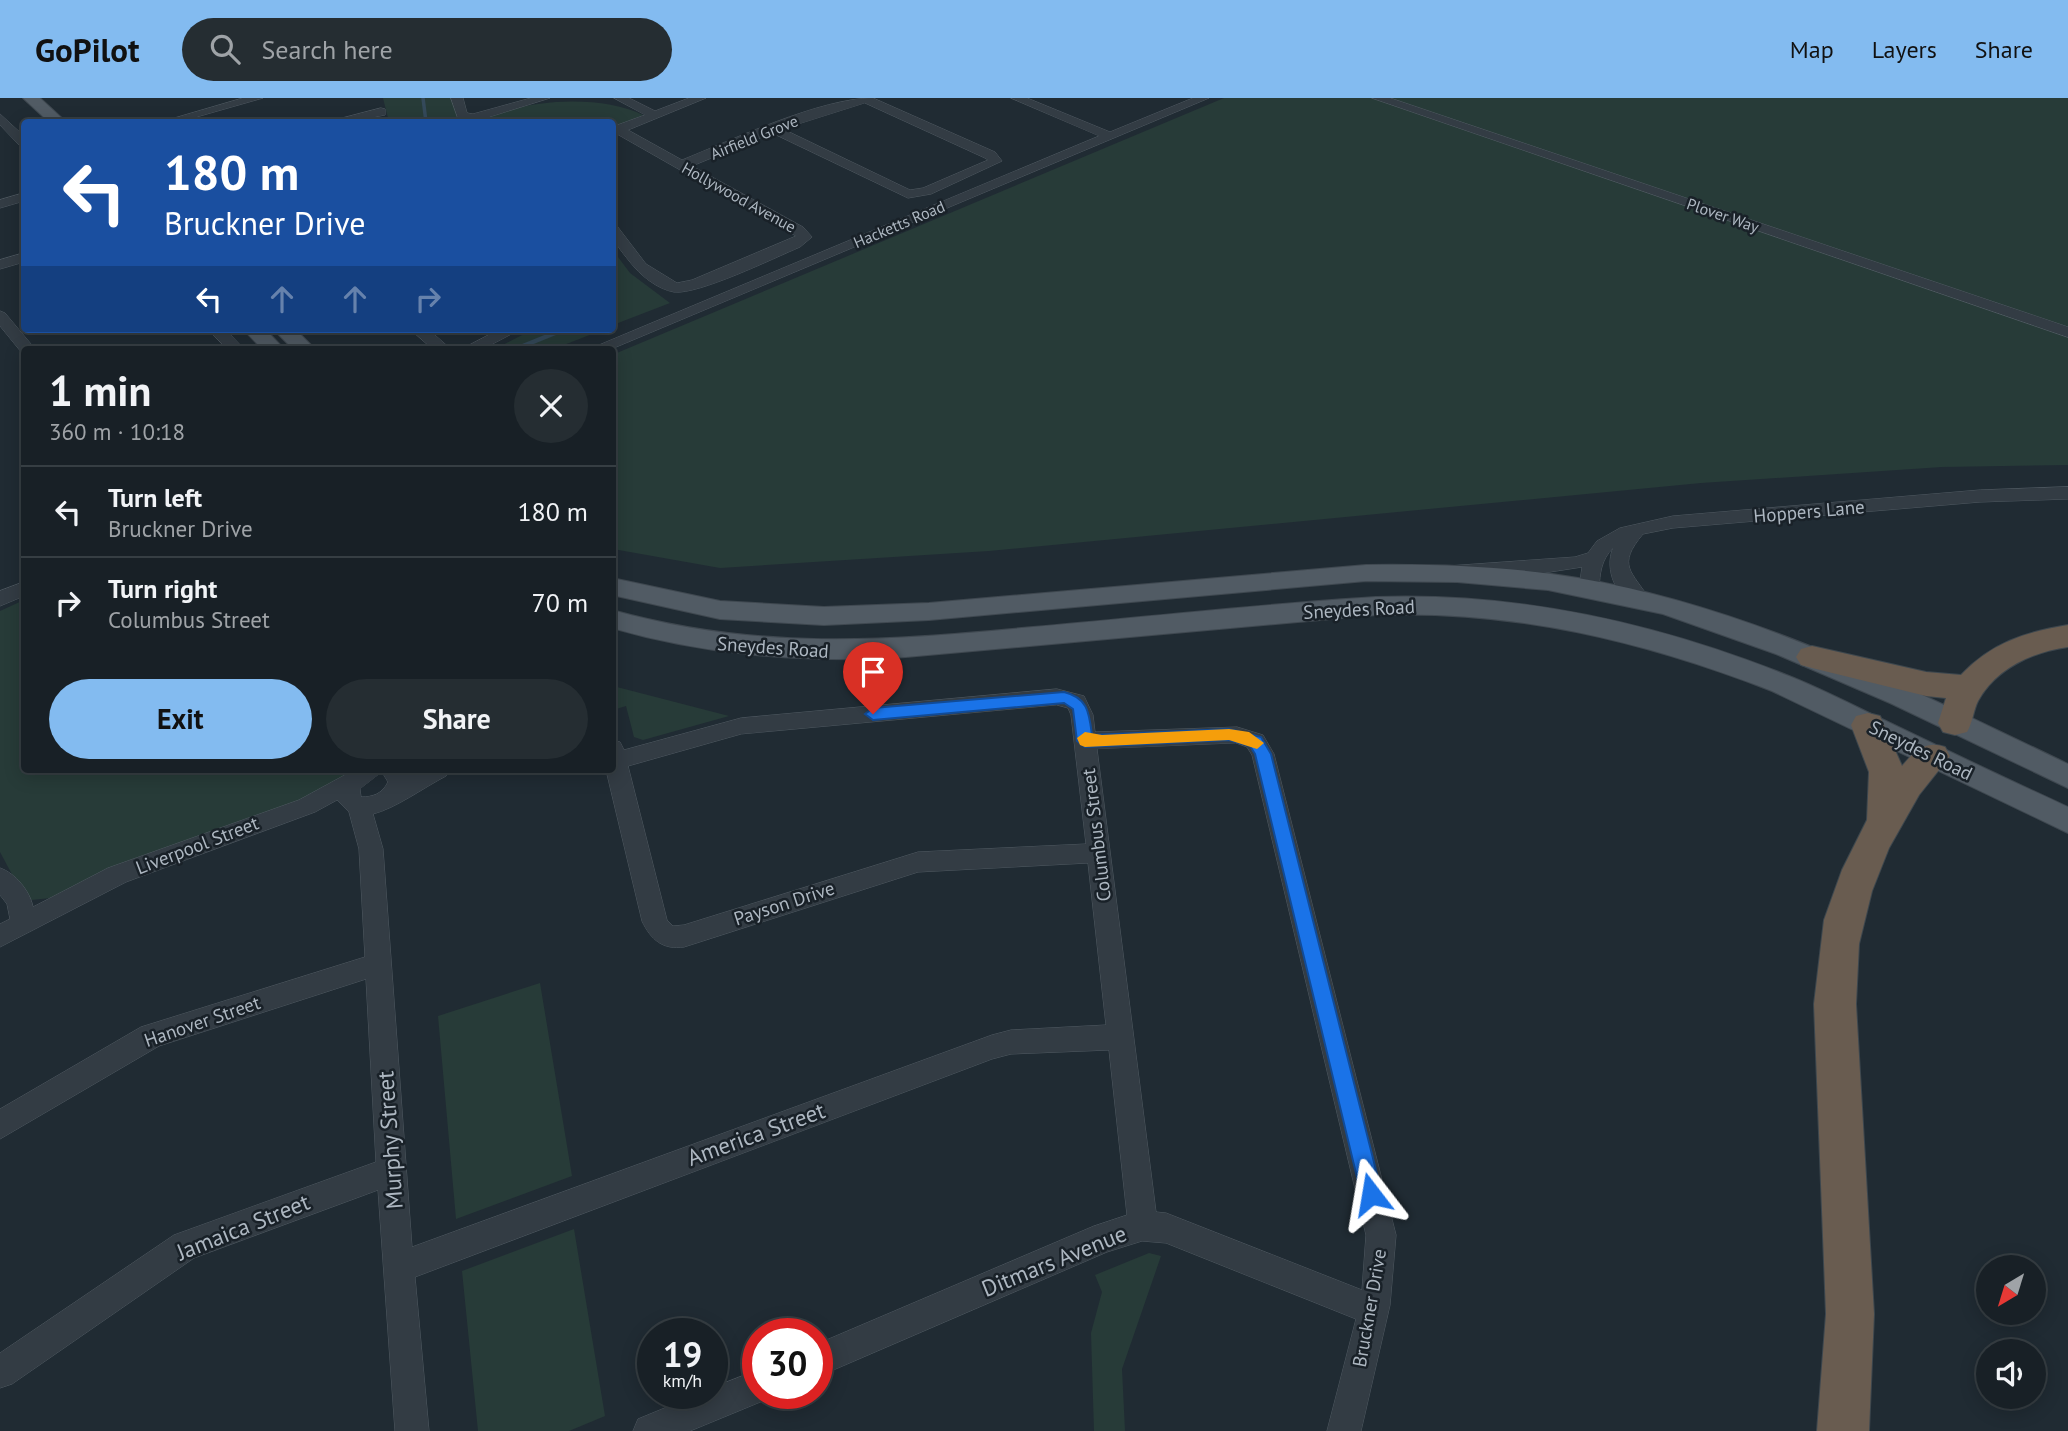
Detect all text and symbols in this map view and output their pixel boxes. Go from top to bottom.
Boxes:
search box [182,18,672,81]
text: GoPilot [35,28,140,71]
icon: search [206,30,244,68]
text: Search here [262,33,393,66]
text: Map [1790,34,1834,65]
text: Layers [1872,34,1937,65]
text: Share [1975,34,2033,65]
street label: Airfield Grove [707,110,801,164]
text: 180 m [164,140,299,204]
icon: left [49,147,140,238]
street label: Hollywood Avenue [678,157,800,237]
street label: Plover Way [1684,193,1762,237]
street label: Hacketts Road [850,196,948,252]
text: Bruckner Drive [164,202,365,244]
icon: left [190,280,228,318]
icon: ahead [263,280,301,318]
icon: ahead [336,280,374,318]
icon: right [409,280,447,318]
text: 1 min [49,363,151,418]
button: close [514,369,588,443]
text: 360 m · 10:18 [49,417,185,446]
text: Turn left [108,481,202,514]
icon: left [49,493,87,531]
street label: Hoppers Lane [1752,494,1866,528]
text: 180 m [517,495,588,528]
text: Bruckner Drive [108,514,253,543]
text: Turn right [108,572,217,605]
icon: right [49,584,87,622]
text: 70 m [532,586,588,619]
street label: Sneydes Road [1303,594,1415,624]
text: Columbus Street [108,605,270,634]
street label: Sneydes Road [716,631,830,663]
pin [843,642,903,714]
icon: arrive [854,653,892,691]
button: Exit [49,679,312,759]
button: Share [326,679,588,759]
street label: Sneydes Road [1866,715,1976,785]
street label: Columbus Street [1076,767,1116,903]
street label: Liverpool Street [132,810,262,879]
street label: Payson Drive [731,875,837,931]
street label: Hanover Street [141,990,264,1052]
street label: Murphy Street [370,1070,409,1210]
street label: America Street [683,1095,829,1172]
position arrow [1334,1157,1408,1231]
street label: Jamaica Street [171,1187,314,1267]
street label: Ditmars Avenue [977,1218,1131,1303]
street label: Bruckner Drive [1347,1247,1391,1369]
north arrow [1976,1255,2046,1325]
map controls [1976,1255,2046,1409]
speed limit sign: 30 [742,1318,833,1409]
text: 19 [663,1331,702,1377]
button: sound [1976,1339,2046,1409]
text: km/h [663,1369,702,1392]

